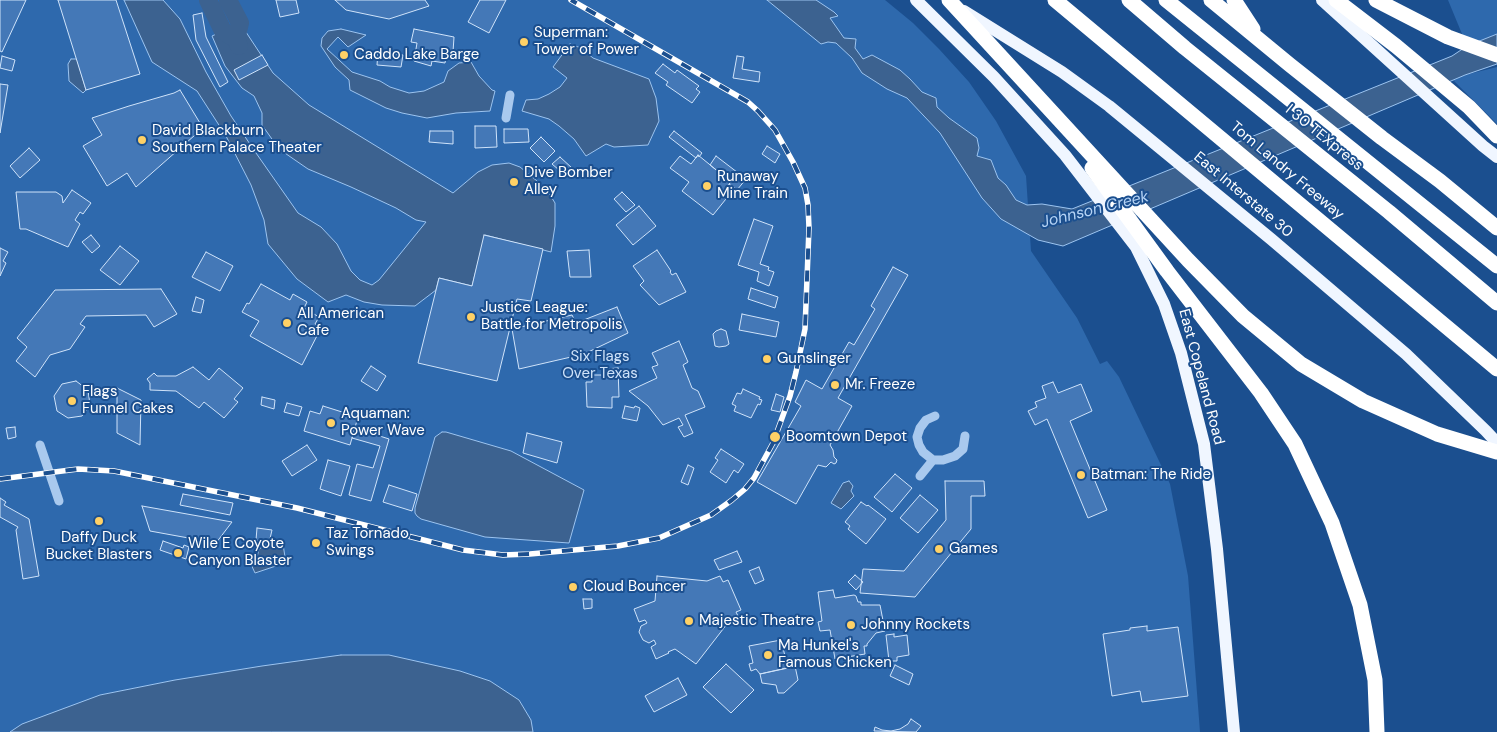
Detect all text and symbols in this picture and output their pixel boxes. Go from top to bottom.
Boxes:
place label: Superman: Tower of Power [534,24,639,59]
marker: Superman: Tower of Power [518,36,530,48]
place label: Caddo Lake Barge [354,46,479,64]
marker: Caddo Lake Barge [338,49,350,61]
street label: I 30 TEXpress [1282,101,1366,175]
street label: Tom Landry Freeway [1227,118,1347,224]
place label: David Blackburn Southern Palace Theater [152,122,322,157]
marker: David Blackburn Southern Palace Theater [136,134,148,146]
street label: East Interstate 30 [1190,148,1296,242]
place label: Dive Bomber Alley [524,164,613,199]
place label: Runaway Mine Train [717,168,788,203]
marker: Dive Bomber Alley [508,176,520,188]
marker: Runaway Mine Train [701,180,713,192]
water label: Johnson Creek [1039,187,1151,233]
place label: Justice League: Battle for Metropolis [481,299,623,334]
place label: All American Cafe [297,305,384,340]
street label: East Copeland Road [1174,307,1228,447]
marker: Justice League: Battle for Metropolis [465,311,477,323]
marker: All American Cafe [281,317,293,329]
park label: Six Flags Over Texas [562,348,638,383]
place label: Gunslinger [777,350,851,368]
marker: Gunslinger [761,353,773,365]
place label: Mr. Freeze [845,376,915,394]
marker: Mr. Freeze [829,379,841,391]
place label: Flags Funnel Cakes [82,383,174,418]
marker: Flags Funnel Cakes [66,395,78,407]
place label: Aquaman: Power Wave [341,405,425,440]
marker: Aquaman: Power Wave [325,417,337,429]
place label: Boomtown Depot [786,428,907,446]
marker: Boomtown Depot [768,430,782,444]
place label: Batman: The Ride [1091,466,1211,484]
marker: Batman: The Ride [1075,469,1087,481]
marker: Daffy Duck Bucket Blasters [93,515,105,527]
place label: Taz Tornado Swings [326,525,409,560]
place label: Daffy Duck Bucket Blasters [46,529,152,564]
place label: Wile E Coyote Canyon Blaster [188,535,292,570]
marker: Taz Tornado Swings [310,537,322,549]
place label: Games [949,540,998,558]
marker: Games [933,543,945,555]
marker: Wile E Coyote Canyon Blaster [172,547,184,559]
place label: Cloud Bouncer [583,578,686,596]
marker: Cloud Bouncer [567,581,579,593]
place label: Majestic Theatre [699,612,814,630]
marker: Majestic Theatre [683,615,695,627]
place label: Johnny Rockets [861,616,970,634]
marker: Johnny Rockets [845,619,857,631]
place label: Ma Hunkel's Famous Chicken [778,637,892,672]
marker: Ma Hunkel's Famous Chicken [762,649,774,661]

